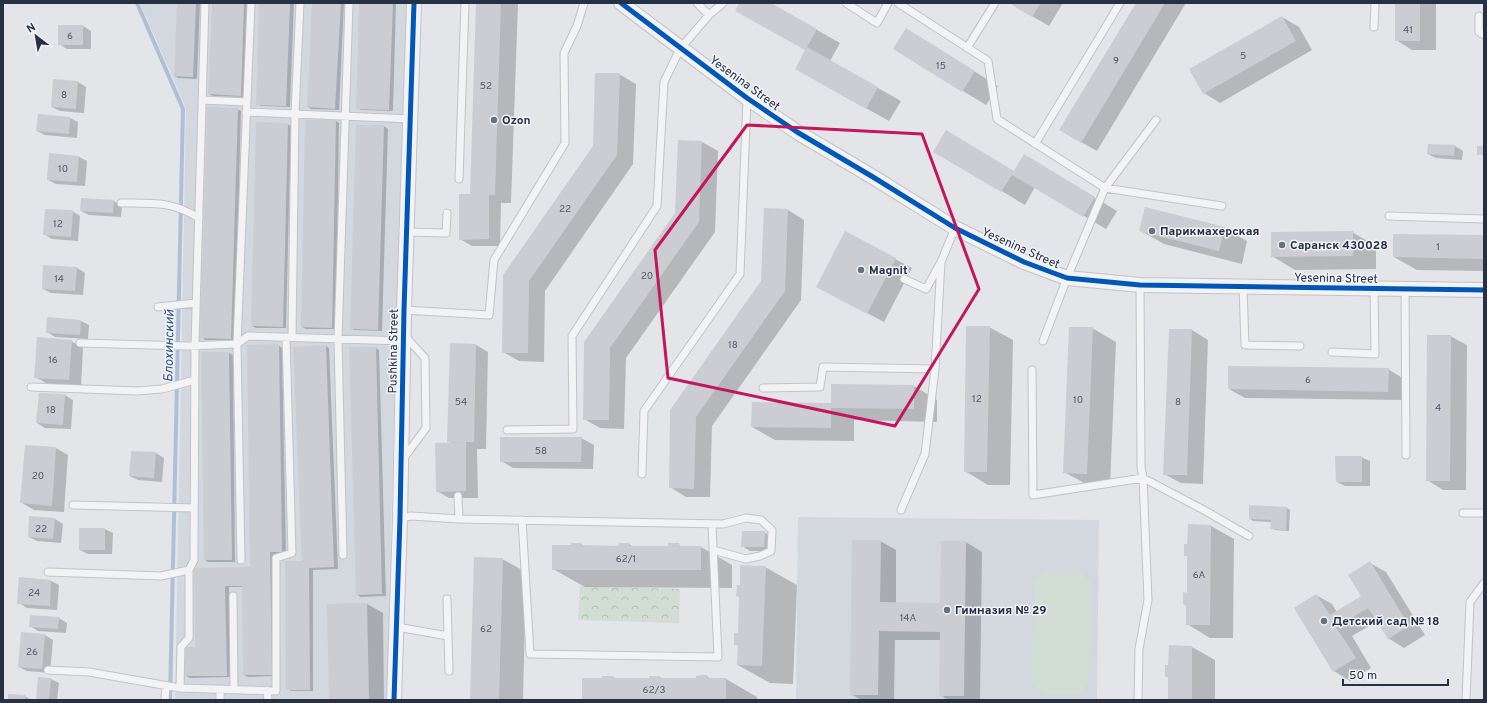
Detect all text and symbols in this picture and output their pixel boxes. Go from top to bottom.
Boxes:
north arrow [16,16,56,56]
text: N [24,20,38,36]
house number: 41 [1403,24,1413,37]
house number: 6 [67,30,73,43]
house number: 5 [1240,50,1246,63]
street label: Yesenina Street [706,53,783,115]
house number: 9 [1113,55,1119,68]
house number: 15 [936,60,946,73]
house number: 52 [480,80,492,93]
house number: 8 [61,89,67,102]
place label: Ozon [502,113,531,129]
marker: Ozon [489,115,499,125]
house number: 10 [58,163,68,176]
house number: 22 [559,203,571,216]
house number: 12 [53,218,63,231]
place label: Парикмахерская [1160,224,1259,240]
street label: Yesenina Street [979,225,1062,273]
marker: Парикмахерская [1147,226,1157,236]
place label: Саранск 430028 [1290,238,1388,254]
marker: Саранск 430028 [1277,240,1287,250]
house number: 1 [1436,241,1440,254]
place label: Magnit [869,263,908,279]
marker: Magnit [856,265,866,275]
house number: 20 [641,270,653,283]
street label: Yesenina Street [1294,270,1378,288]
house number: 14 [54,273,64,286]
street label: Pushkina Street [385,308,403,394]
water label: Блохинский [161,309,179,382]
house number: 18 [728,339,738,352]
house number: 16 [48,354,58,367]
house number: 6 [1305,374,1311,387]
house number: 12 [972,393,982,406]
house number: 10 [1073,394,1083,407]
house number: 54 [455,396,467,409]
house number: 8 [1175,396,1181,409]
house number: 4 [1435,402,1441,415]
house number: 18 [46,404,56,417]
house number: 58 [535,445,547,458]
house number: 20 [32,470,44,483]
house number: 22 [35,523,47,536]
house number: 62/1 [616,553,636,566]
house number: 6А [1193,569,1205,582]
house number: 24 [28,587,40,600]
place label: Гимназия № 29 [955,603,1047,619]
marker: Гимназия № 29 [942,605,952,615]
house number: 14А [900,612,916,625]
place label: Детский сад № 18 [1332,614,1440,630]
marker: Детский сад № 18 [1319,616,1329,626]
house number: 62 [480,623,492,636]
house number: 26 [26,646,38,659]
scale bar [1343,661,1448,687]
text: 50 m [1349,668,1377,684]
house number: 62/3 [642,684,666,697]

